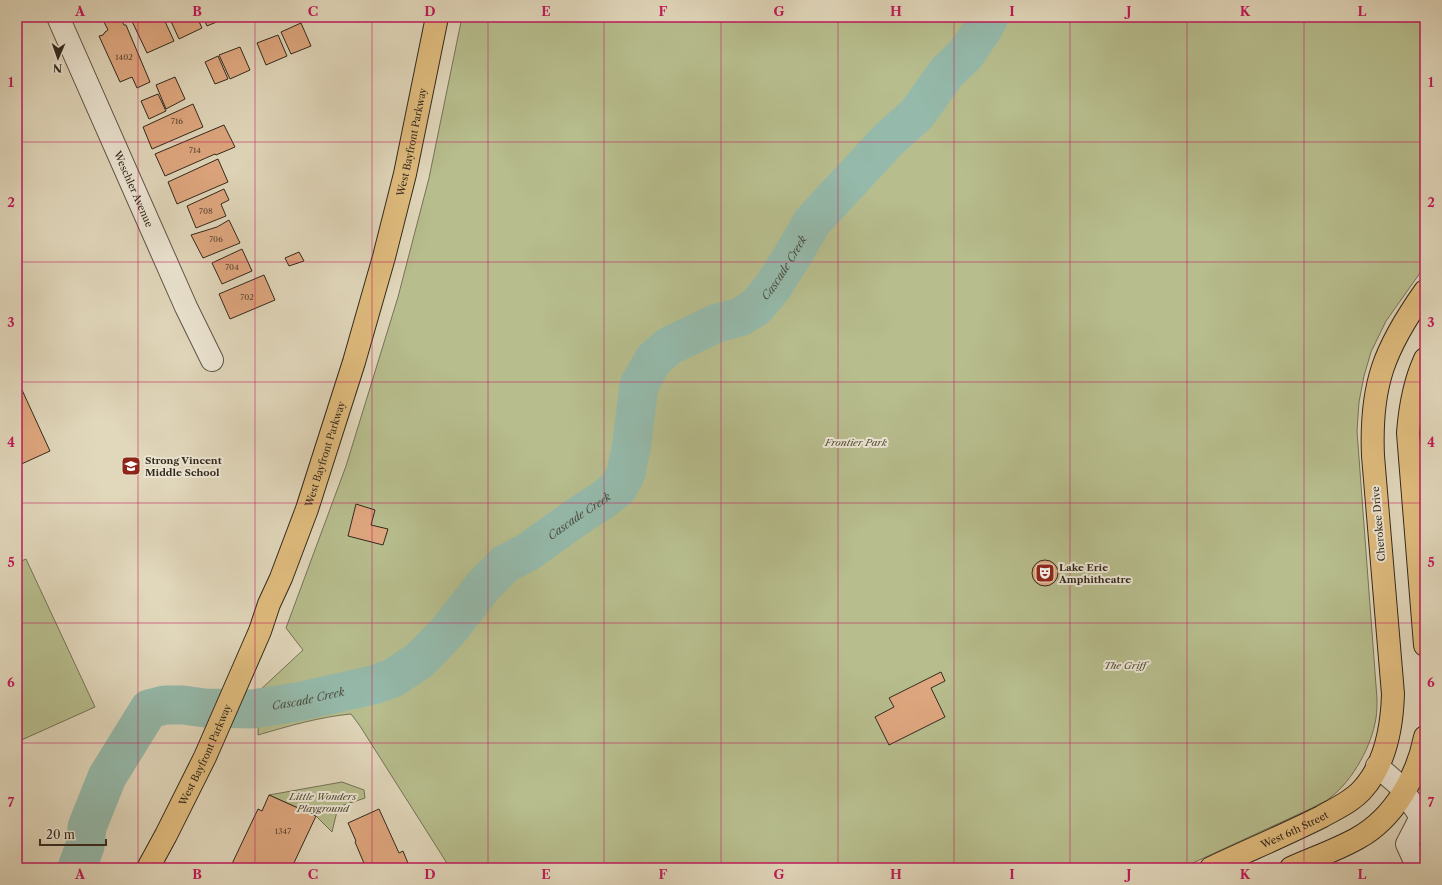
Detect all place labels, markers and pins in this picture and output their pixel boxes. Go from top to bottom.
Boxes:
place label: Strong Vincent Middle School [145,454,222,479]
school or university icon: Strong Vincent Middle School [120,455,142,477]
place label: Lake Erie Amphitheatre [1058,561,1131,586]
theatre icon: Lake Erie Amphitheatre [1034,562,1056,584]

